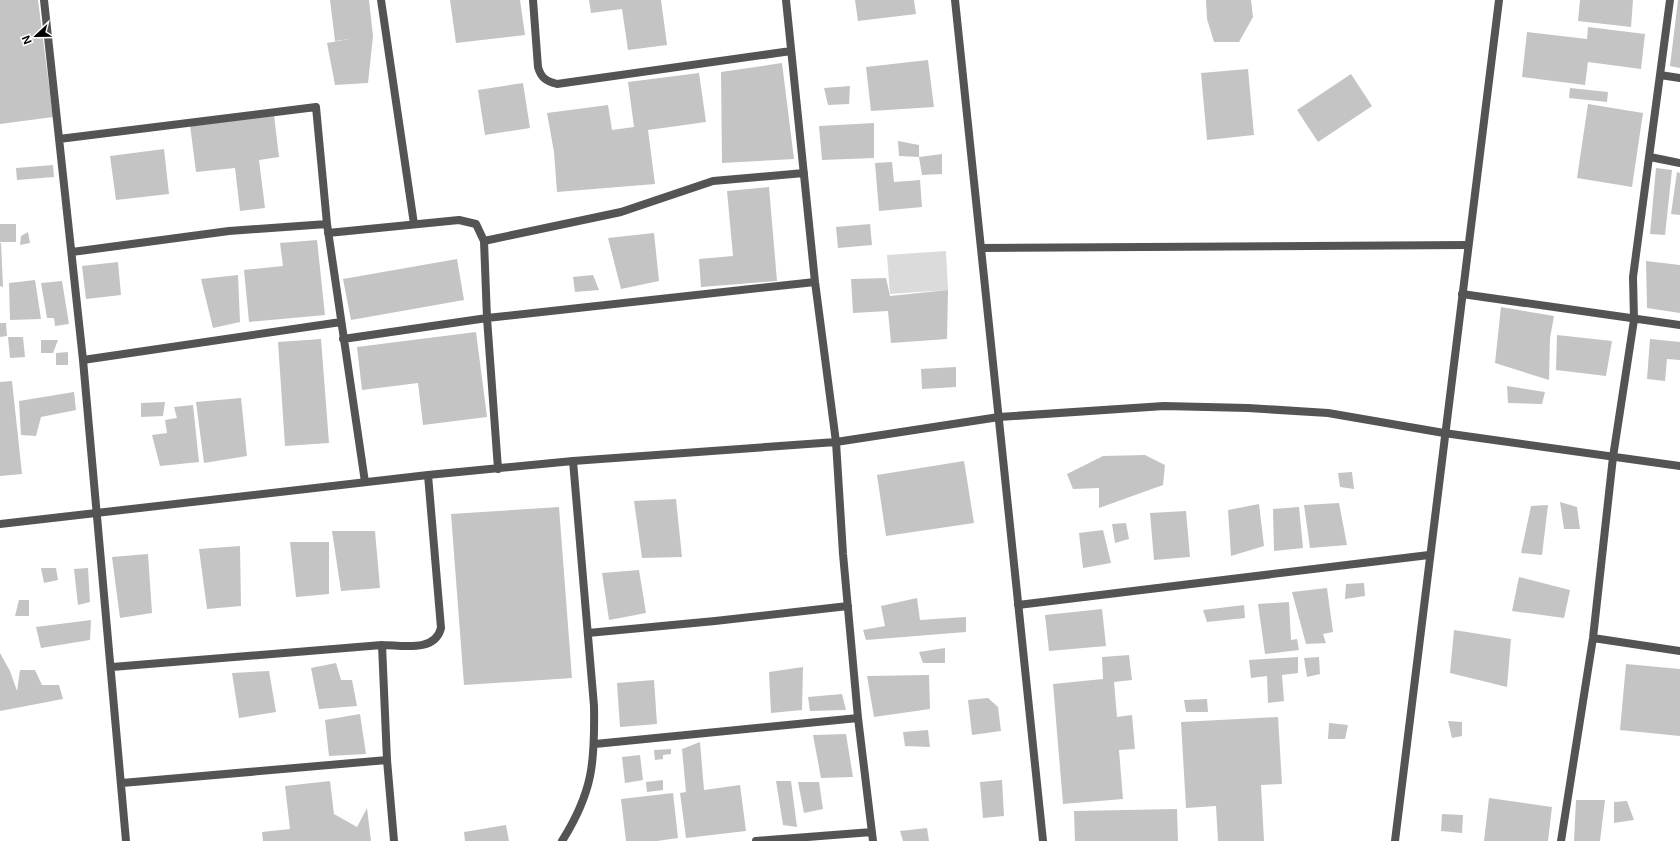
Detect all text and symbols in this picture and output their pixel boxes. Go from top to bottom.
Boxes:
north arrow [16,16,56,56]
text: N [19,33,35,46]

